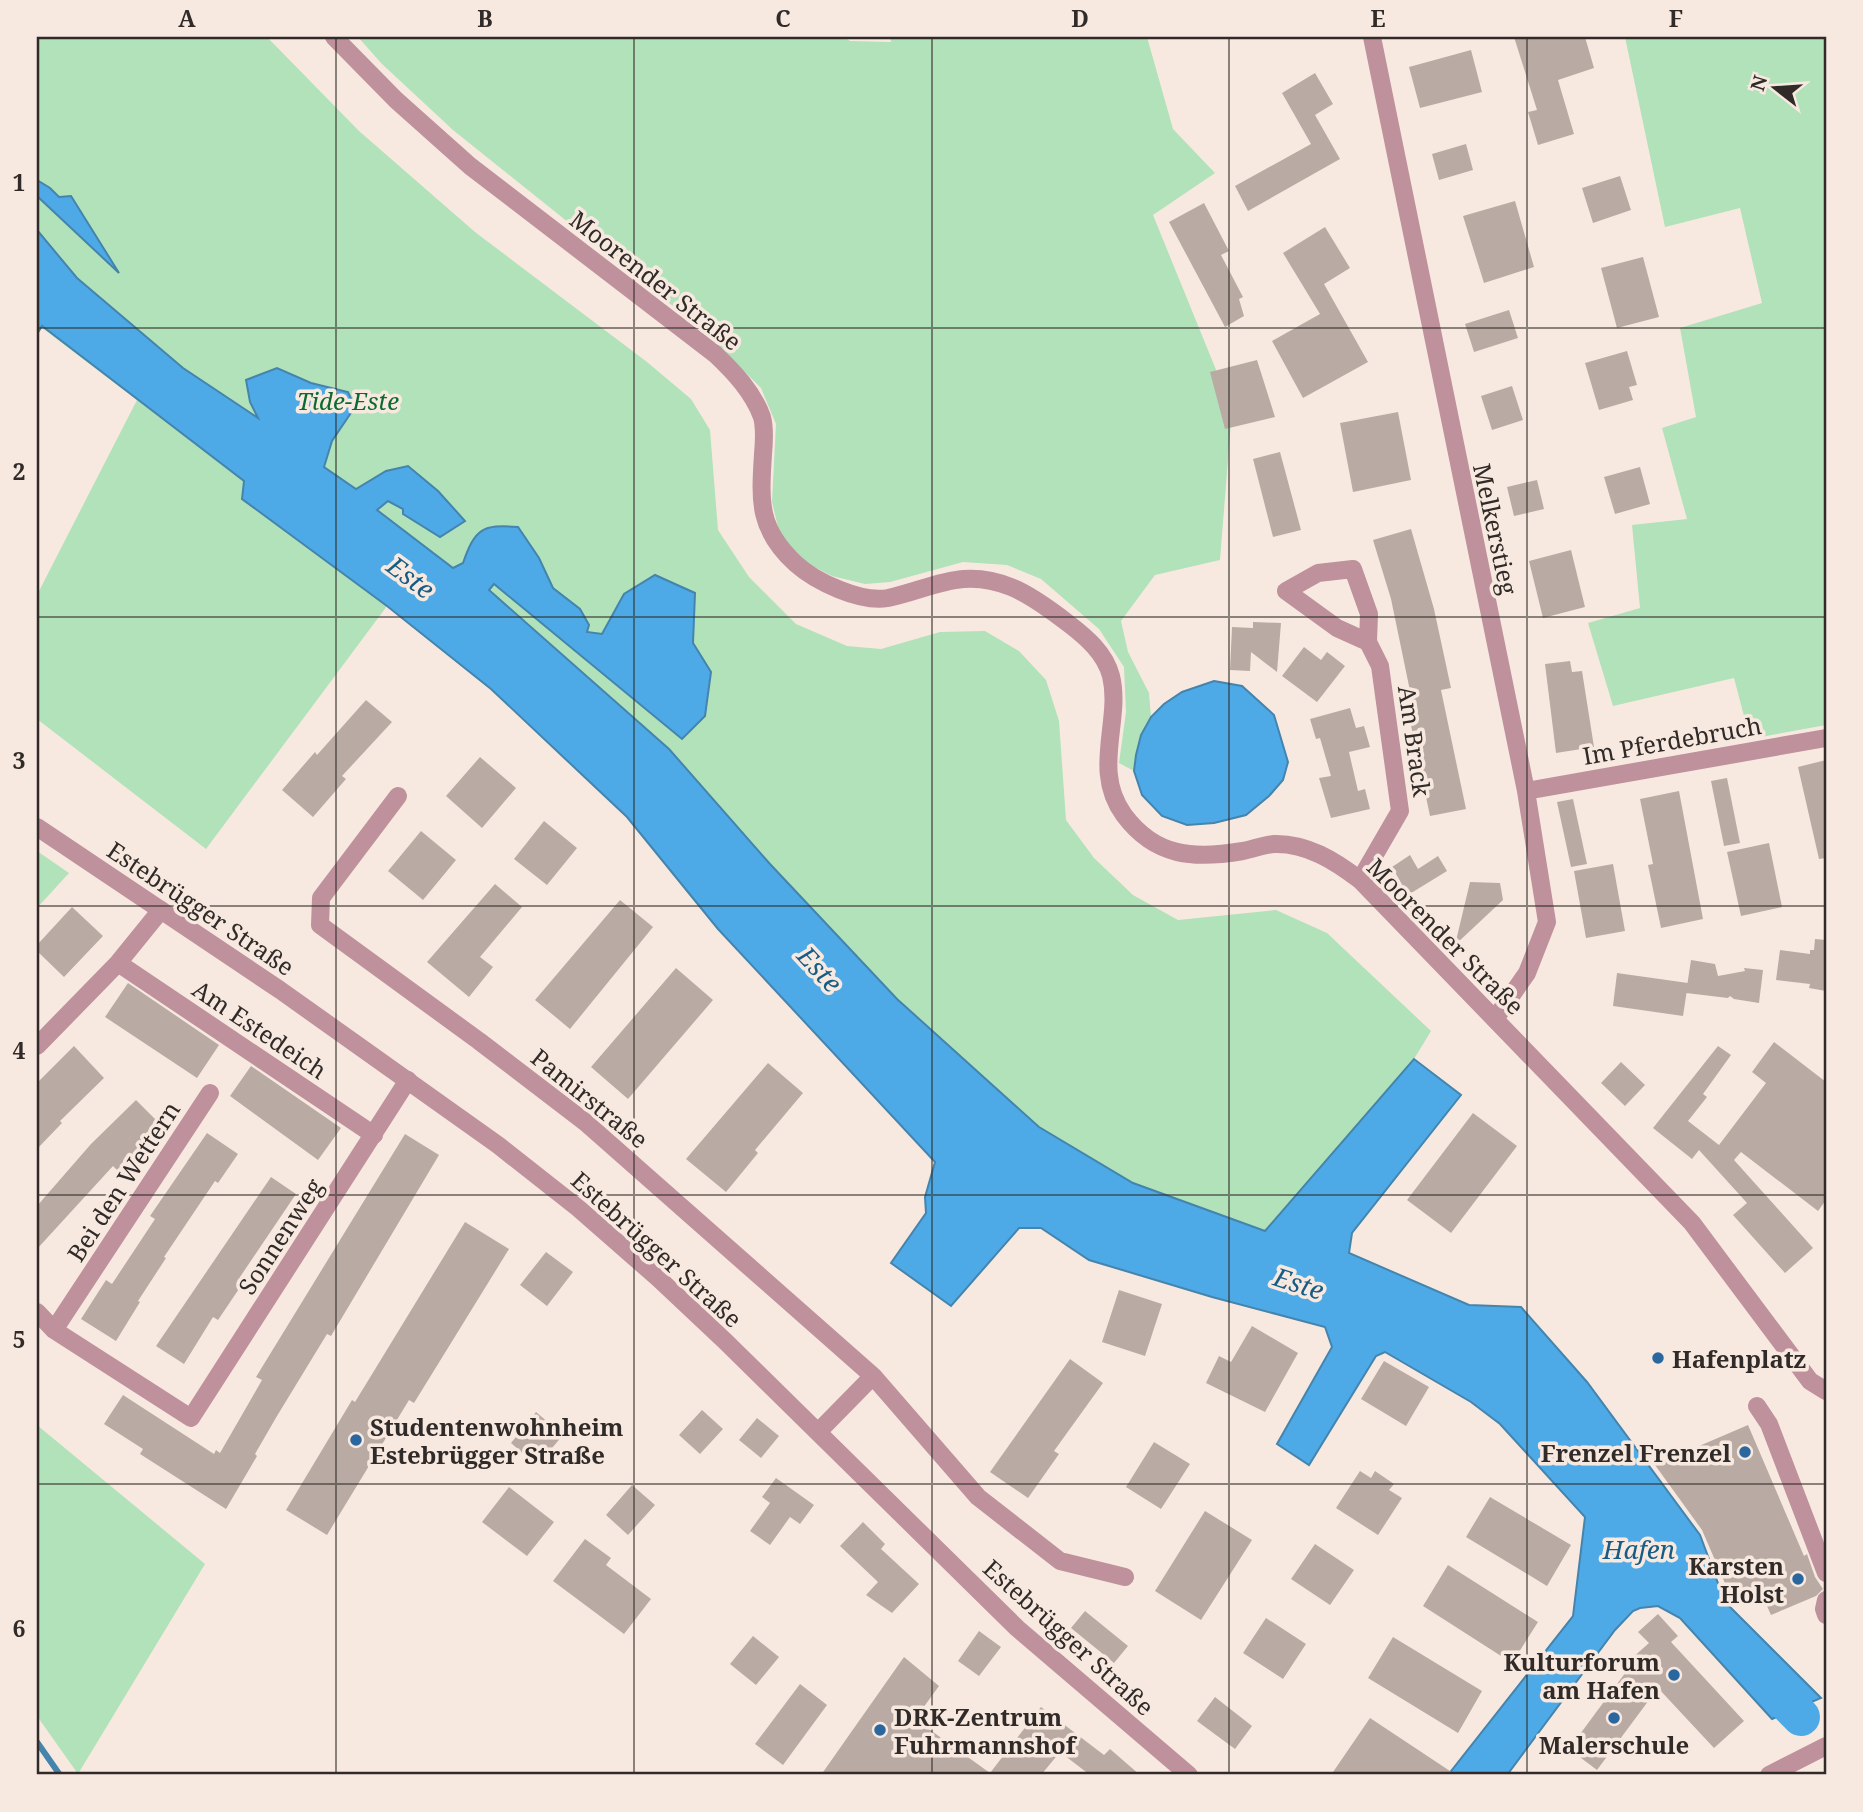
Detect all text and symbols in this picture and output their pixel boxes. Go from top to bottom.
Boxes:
text: A [178,2,196,34]
text: B [477,2,493,34]
text: C [775,2,791,34]
text: D [1071,2,1089,34]
text: E [1370,2,1386,34]
text: F [1669,2,1683,34]
north arrow [1741,52,1811,122]
text: N [1744,72,1773,94]
text: 1 [13,166,26,198]
street label: Moorender Straße [563,203,749,357]
park label: Tide-Este [297,384,399,417]
text: 2 [13,455,26,487]
street label: Melkerstieg [1466,460,1526,598]
water label: Este [379,547,442,607]
street label: Am Brack [1391,683,1439,800]
street label: Im Pferdebruch [1580,708,1764,772]
text: 3 [13,744,26,776]
street label: Estebrügger Straße [101,833,301,983]
street label: Moorender Straße [1360,850,1532,1022]
water label: Este [789,937,851,1000]
street label: Am Estedeich [186,972,334,1086]
text: 4 [13,1034,26,1066]
street label: Pamirstraße [525,1041,655,1155]
street label: Bei den Wettern [59,1095,187,1267]
street label: Estebrügger Straße [565,1164,749,1334]
street label: Sonnenweg [230,1171,330,1301]
water label: Este [1268,1258,1329,1308]
text: 5 [13,1323,26,1355]
place label: Hafenplatz [1672,1342,1806,1375]
marker: Hafenplatz [1650,1350,1666,1366]
place label: Studentenwohnheim Estebrügger Straße [370,1410,624,1471]
marker: Studentenwohnheim Estebrügger Straße [348,1432,364,1448]
place label: Frenzel Frenzel [1541,1436,1732,1469]
marker: Frenzel Frenzel [1737,1444,1753,1460]
water label: Hafen [1602,1531,1676,1567]
place label: Karsten Holst [1688,1549,1784,1610]
street label: Estebrügger Straße [977,1552,1161,1722]
marker: Karsten Holst [1790,1571,1806,1587]
text: 6 [13,1612,26,1644]
place label: Kulturforum am Hafen [1503,1645,1660,1706]
marker: Kulturforum am Hafen [1666,1667,1682,1683]
place label: DRK-Zentrum Fuhrmannshof [894,1700,1078,1761]
marker: Malerschule [1606,1710,1622,1726]
marker: DRK-Zentrum Fuhrmannshof [872,1722,888,1738]
place label: Malerschule [1539,1728,1689,1761]

